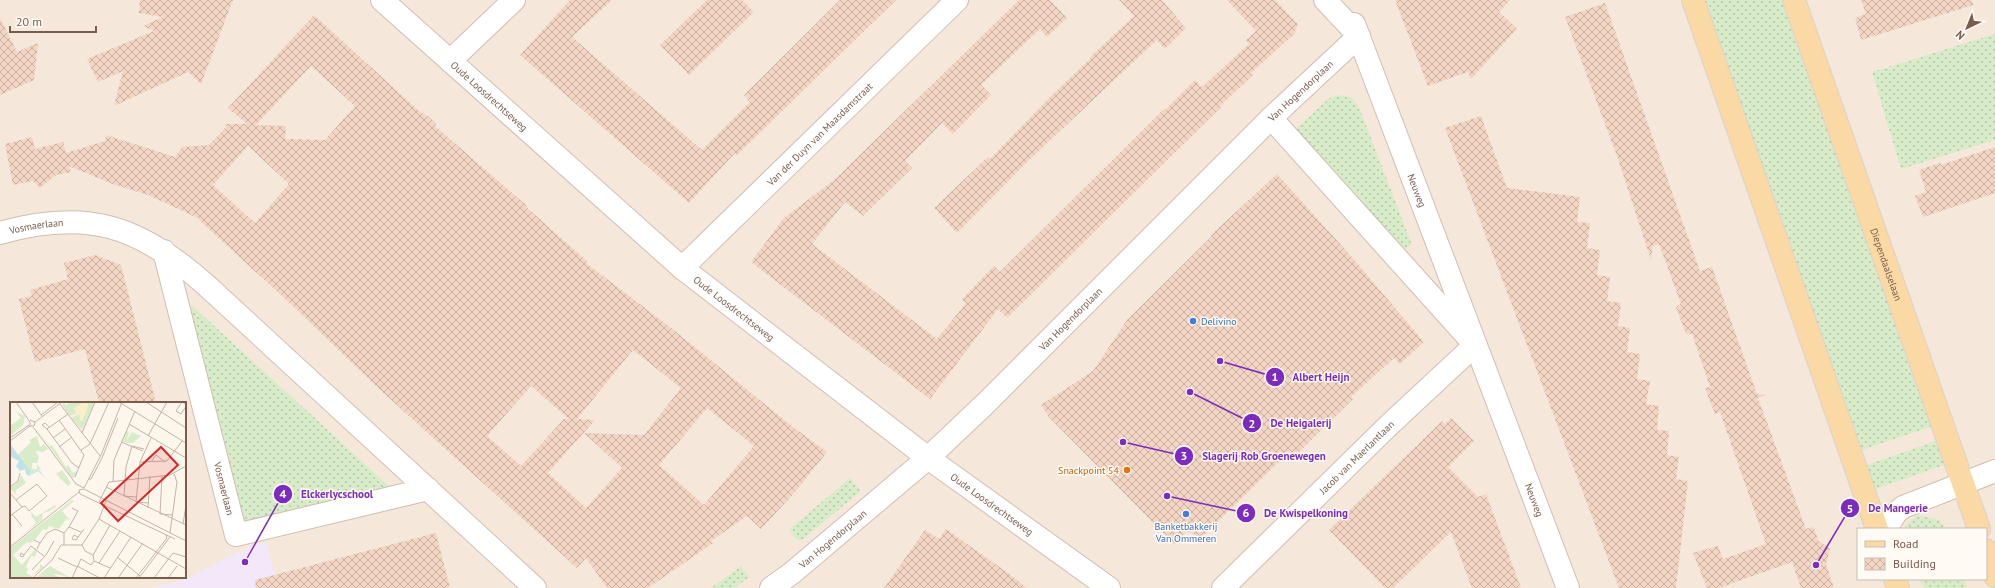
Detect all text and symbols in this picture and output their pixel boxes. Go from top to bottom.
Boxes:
scale bar [10,8,96,34]
north arrow [1947,8,1987,48]
text: 20 m [16,14,42,29]
text: N [1953,28,1968,43]
street label: Van Hogendorplaan [1265,58,1336,125]
street label: Oude Loosdrechtseweg [448,59,530,134]
street label: Van der Duyn van Maasdamstraat [764,80,876,189]
street label: Neuweg [1404,172,1429,209]
street label: Vosmaerlaan [7,216,64,237]
street label: Diependaalselaan [1867,226,1905,303]
street label: Oude Loosdrechtseweg [691,273,777,344]
street label: Van Hogendorplaan [1035,285,1105,354]
place label: Delivino [1201,315,1237,328]
marker: Delivino [1188,316,1198,326]
callout: Albert Heijn [1265,366,1357,389]
text: 1 [1272,369,1278,384]
text: Albert Heijn [1293,370,1349,384]
inset map [10,402,186,578]
callout: De Heigalerij [1242,412,1339,435]
text: 2 [1249,416,1255,431]
text: De Heigalerij [1270,416,1332,430]
street label: Jacob van Maerlantlaan [1316,418,1397,498]
callout: Slagerij Rob Groenewegen [1174,444,1334,467]
text: 3 [1181,448,1187,463]
text: Slagerij Rob Groenewegen [1202,449,1326,463]
street label: Vosmaerlaan [210,460,237,517]
place label: Snackpoint 54 [1058,464,1120,477]
marker: Snackpoint 54 [1122,465,1132,475]
street label: Oude Loosdrechtseweg [948,470,1036,539]
street label: Neuweg [1522,481,1546,519]
callout: Elckerlycschool [273,482,381,505]
text: 4 [280,486,287,501]
text: Elckerlycschool [301,487,374,501]
callout: De Mangerie [1840,497,1936,520]
text: 5 [1847,501,1853,516]
text: De Mangerie [1868,501,1928,515]
callout: De Kwispelkoning [1236,502,1356,525]
text: 6 [1243,505,1250,520]
text: De Kwispelkoning [1264,506,1348,520]
street label: Van Hogendorplaan [796,507,869,572]
marker: Banketbakkerij Van Ommeren [1181,509,1191,519]
place label: Banketbakkerij Van Ommeren [1154,520,1218,545]
legend [1857,528,1987,580]
text: Road [1893,536,1918,551]
text: Building [1893,556,1936,571]

